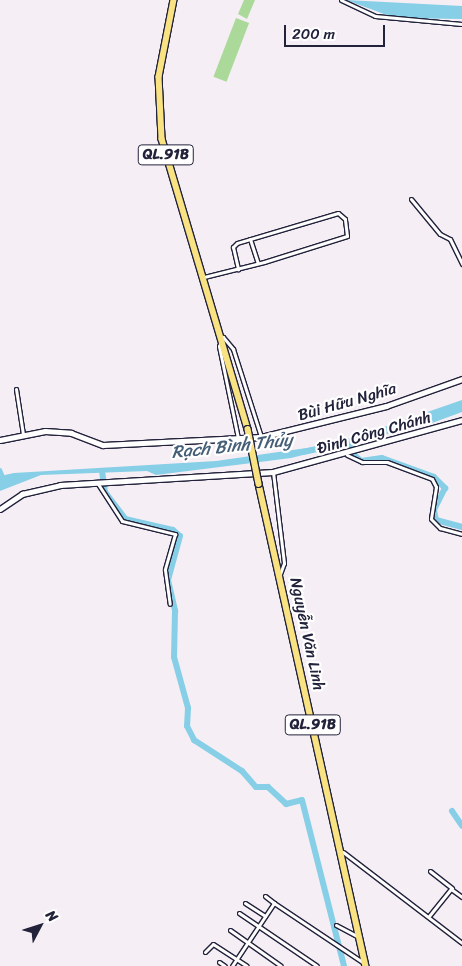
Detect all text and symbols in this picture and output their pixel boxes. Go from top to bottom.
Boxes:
scale bar [287,15,388,47]
text: 200 m [292,21,335,47]
road number: QL.91B [137,142,195,168]
street label: Bùi Hữu Nghĩa [296,379,398,425]
street label: Đinh Công Chánh [315,408,433,458]
water label: Rạch Bình Thủy [170,429,294,463]
street label: Nguyễn Văn Linh [286,576,328,692]
road number: QL.91B [284,712,342,738]
north arrow [15,901,65,951]
text: N [39,904,65,928]

